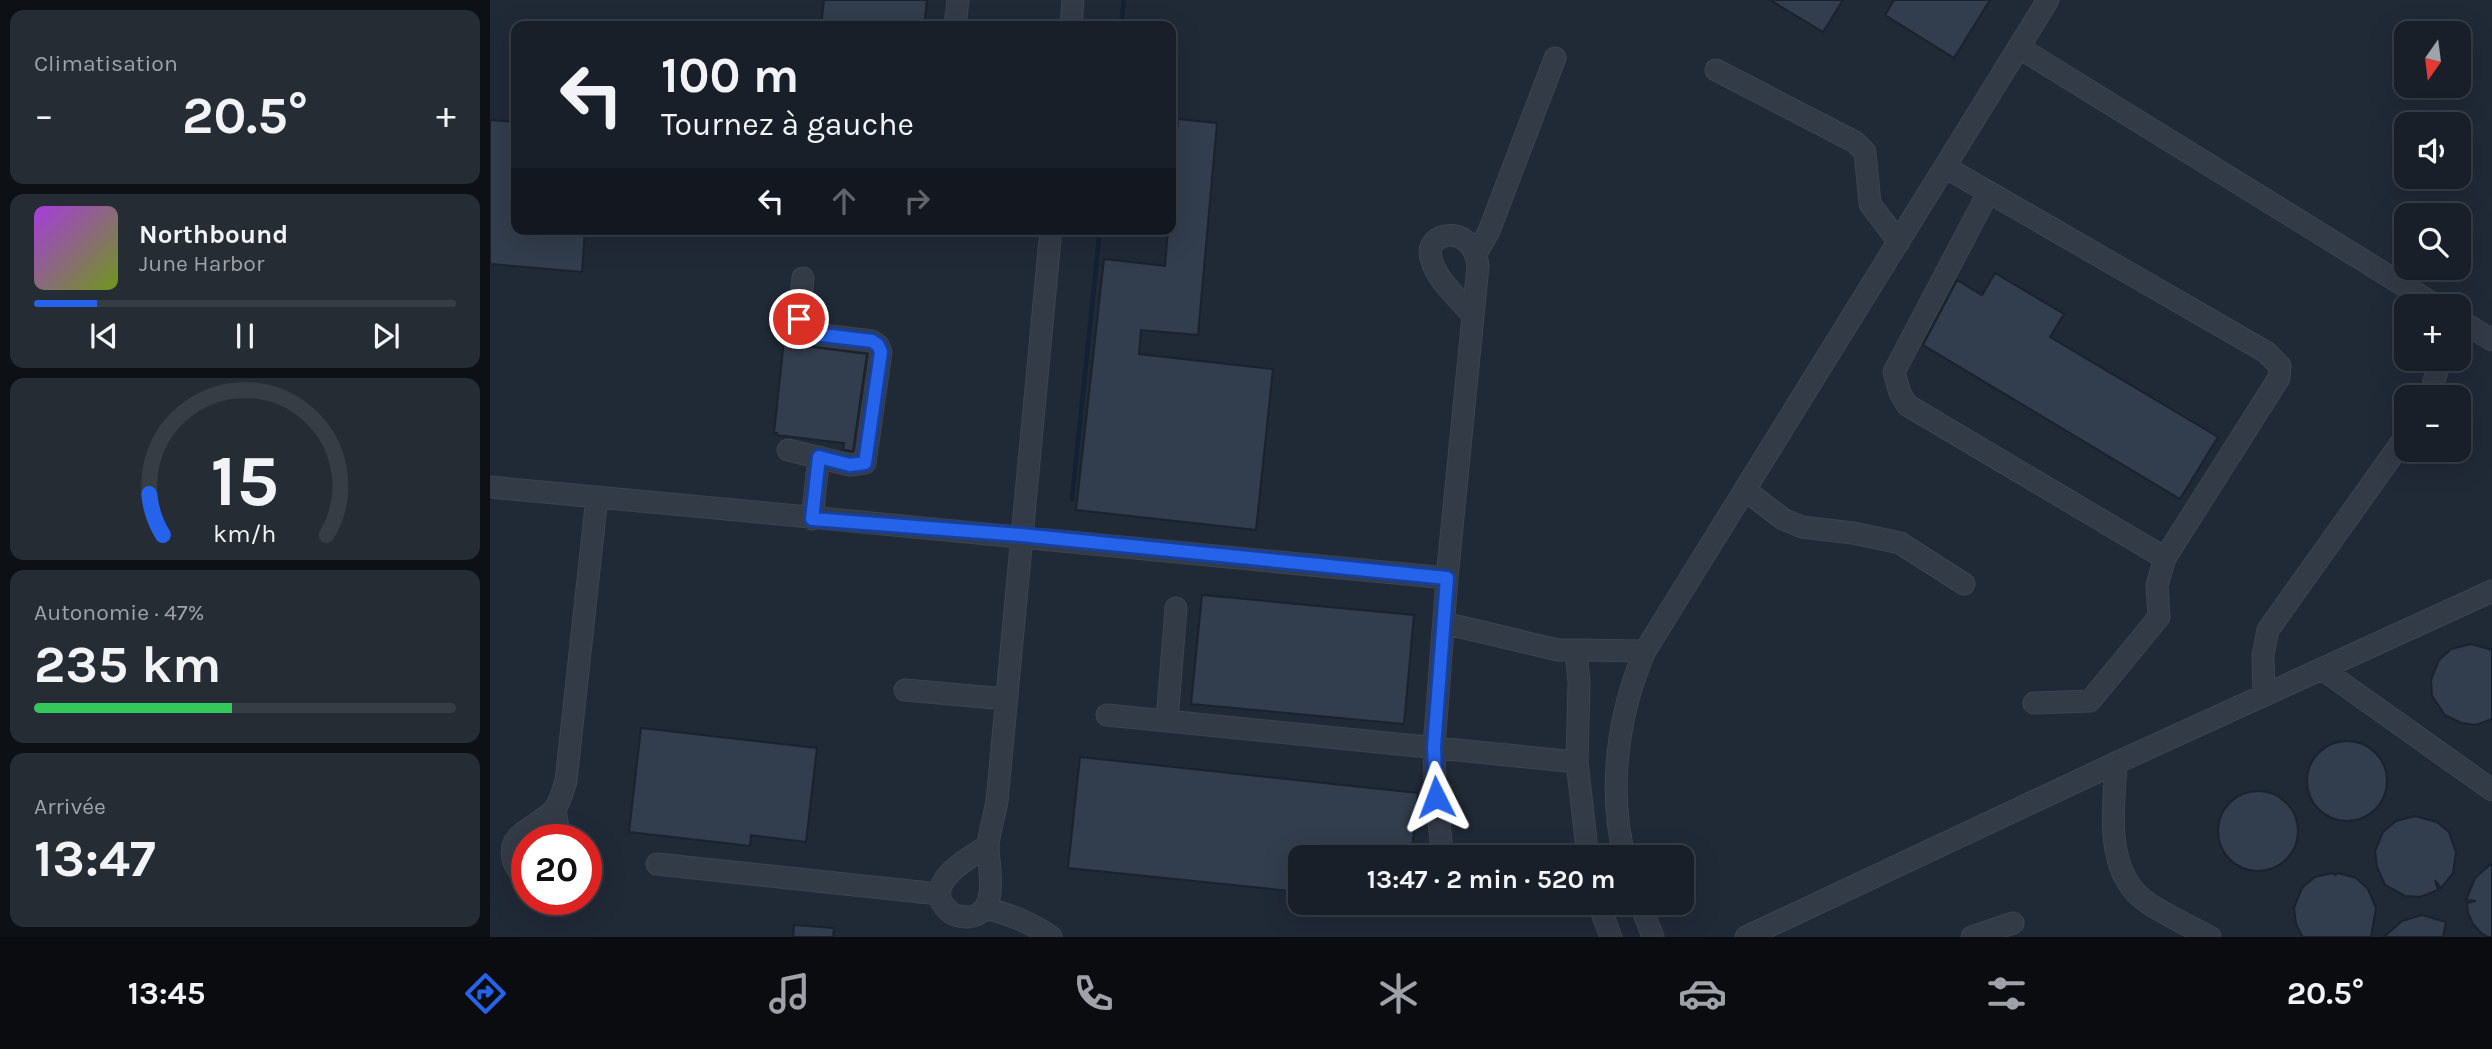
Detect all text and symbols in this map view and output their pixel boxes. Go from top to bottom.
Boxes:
north arrow [2394,21,2471,98]
map controls [2394,21,2471,462]
text: 100 m [661,47,799,104]
icon: left [546,49,637,140]
text: Climatisation [34,50,178,77]
text: 20.5° [182,85,308,146]
text: − [34,93,54,138]
text: + [436,93,456,138]
text: Tournez à gauche [661,106,914,143]
button: sound [2394,112,2471,189]
icon: left [752,182,790,220]
icon: ahead [825,182,863,220]
icon: right [898,182,936,220]
button: search [2394,203,2471,280]
text: Northbound [139,219,288,250]
text: June Harbor [139,250,264,277]
pin [769,289,829,349]
button: + [2394,294,2471,371]
icon: arrive [780,300,818,338]
icon: previous [85,317,123,355]
icon: pause [226,317,264,355]
icon: next [367,317,405,355]
button: − [2394,385,2471,462]
text: 15 [211,438,279,523]
text: km/h [213,518,277,547]
text: Autonomie · 47% [34,599,204,626]
text: 235 km [34,634,221,695]
position arrow [1399,760,1473,834]
text: Arrivée [34,793,106,820]
speed limit sign: 20 [511,824,602,915]
text: 13:47 [34,828,156,889]
text: 13:47 · 2 min · 520 m [1367,864,1615,895]
icon: directions [461,969,510,1018]
icon: music [765,969,814,1018]
icon: phone [1069,969,1118,1018]
icon: climate [1374,969,1423,1018]
icon: car [1678,969,1727,1018]
icon: filters [1982,969,2031,1018]
text: 13:45 [128,975,205,1012]
text: 20.5° [2287,975,2364,1012]

